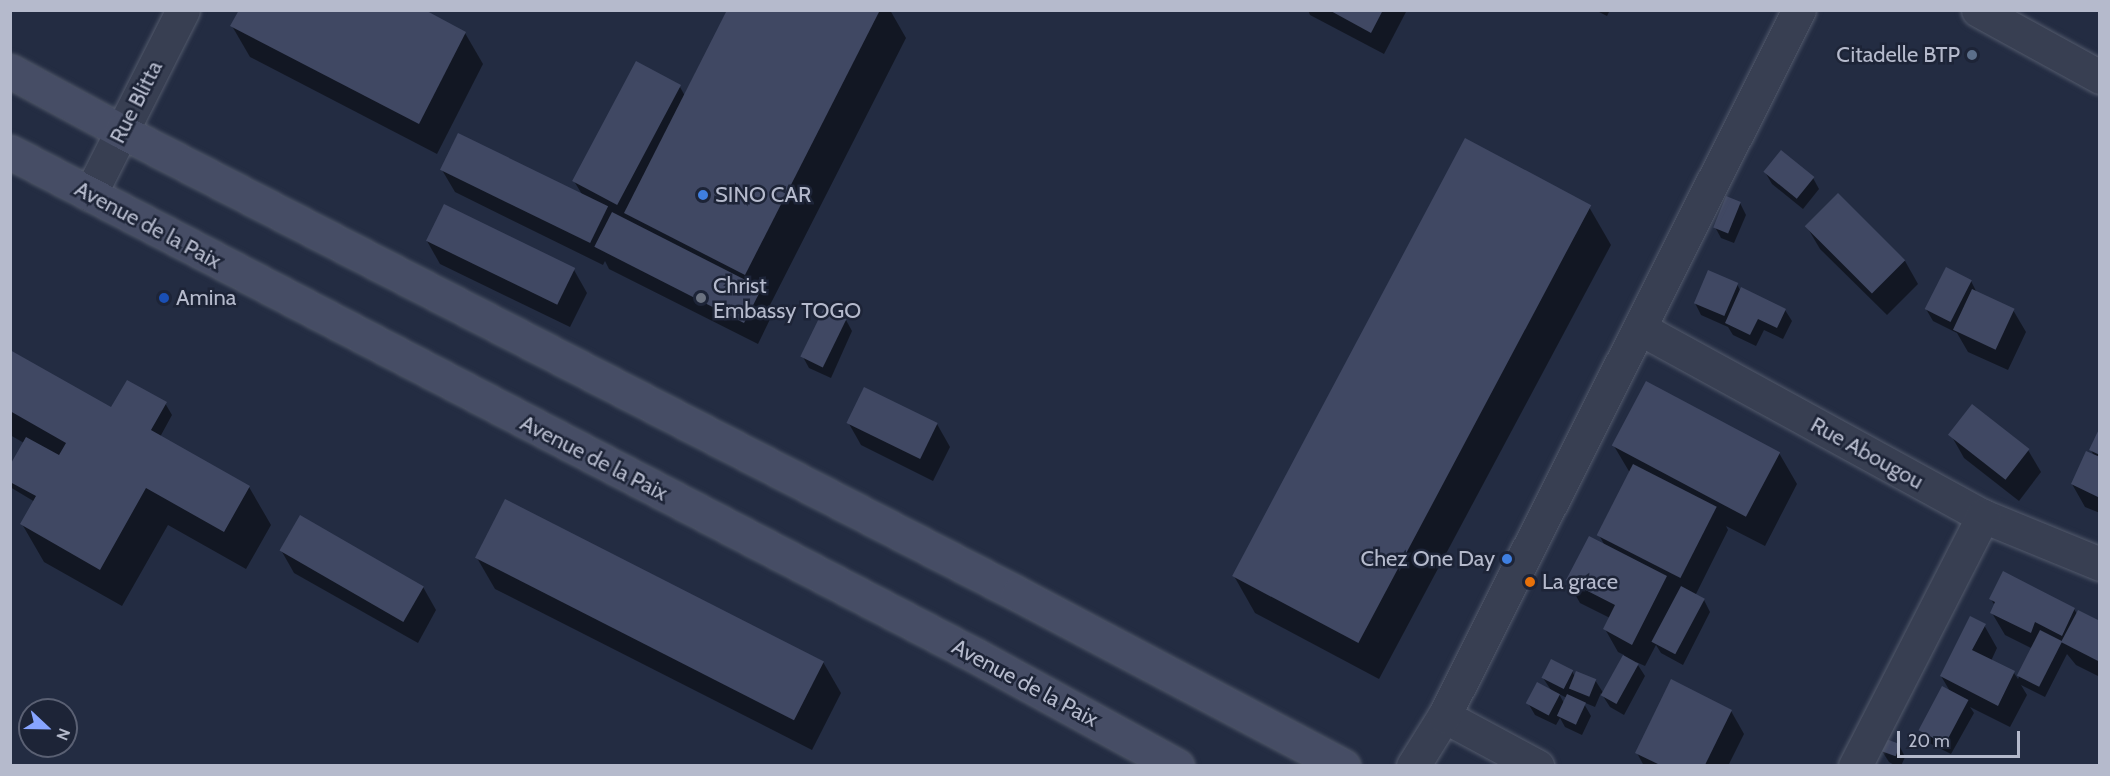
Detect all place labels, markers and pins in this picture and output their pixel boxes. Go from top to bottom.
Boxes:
place label: Citadelle BTP [1836,42,1960,68]
marker: Citadelle BTP [1965,48,1979,62]
place label: SINO CAR [715,182,811,208]
marker: SINO CAR [696,188,710,202]
place label: Christ Embassy TOGO [713,272,861,324]
place label: Amina [176,285,236,311]
marker: Amina [157,291,171,305]
marker: Christ Embassy TOGO [694,291,708,305]
place label: Chez One Day [1361,546,1495,572]
marker: Chez One Day [1500,552,1514,566]
place label: La grace [1542,569,1618,595]
marker: La grace [1523,575,1537,589]

